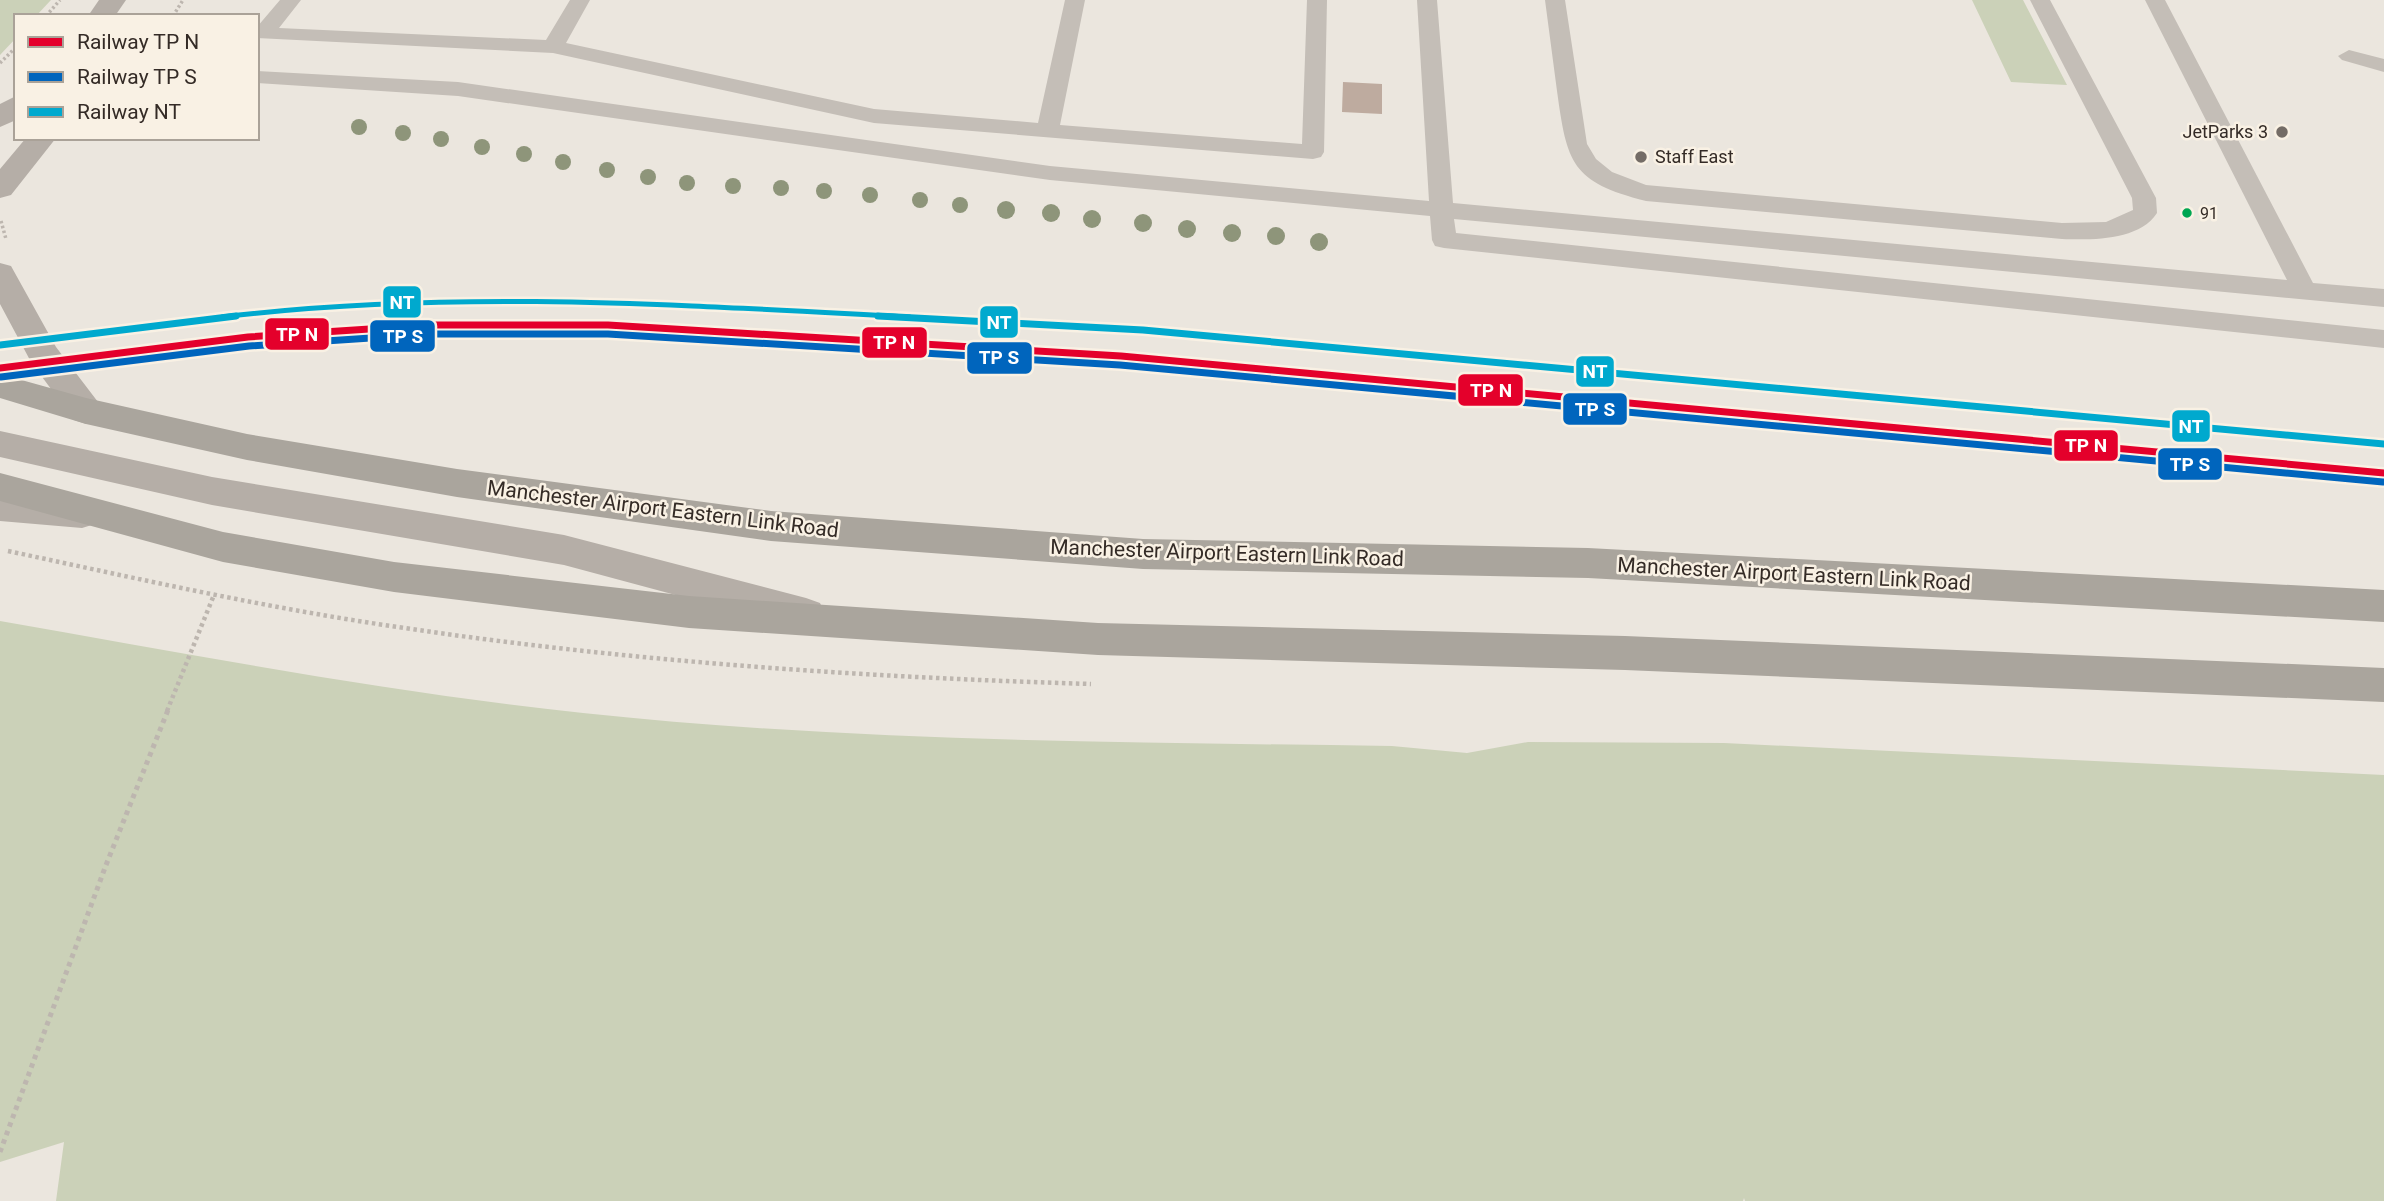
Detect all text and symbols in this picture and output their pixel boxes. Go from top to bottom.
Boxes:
legend [14,14,259,140]
text: Railway TP N [77,30,199,54]
text: Railway TP S [77,65,197,89]
text: Railway NT [77,100,181,124]
place label: JetParks 3 [2182,121,2268,142]
marker: JetParks 3 [2274,124,2290,140]
place label: Staff East [1655,146,1734,167]
marker: Staff East [1633,149,1649,165]
place label: 91 [2200,204,2218,223]
marker: 91 [2180,206,2194,220]
line badge: NT [382,285,422,319]
text: NT [390,291,415,314]
line badge: NT [979,305,1019,339]
text: NT [987,311,1012,334]
line badge: TP N [264,317,330,351]
line badge: TP S [369,319,436,353]
text: TP N [276,323,318,346]
text: TP S [383,325,424,348]
line badge: TP N [861,326,928,359]
text: TP N [873,331,915,354]
line badge: TP S [966,341,1033,375]
text: TP S [979,346,1020,369]
line badge: NT [1575,355,1615,388]
text: NT [1583,360,1608,383]
line badge: TP N [1457,373,1524,407]
text: TP N [1470,379,1512,402]
line badge: TP S [1562,392,1628,426]
text: TP S [1575,398,1616,421]
line badge: NT [2171,409,2211,443]
text: NT [2179,415,2204,438]
line badge: TP N [2053,429,2119,462]
text: TP N [2065,434,2107,457]
line badge: TP S [2157,447,2223,481]
text: TP S [2170,453,2211,476]
street label: Manchester Airport Eastern Link Road [486,476,840,542]
street label: Manchester Airport Eastern Link Road [1050,535,1404,571]
street label: Manchester Airport Eastern Link Road [1617,553,1971,595]

